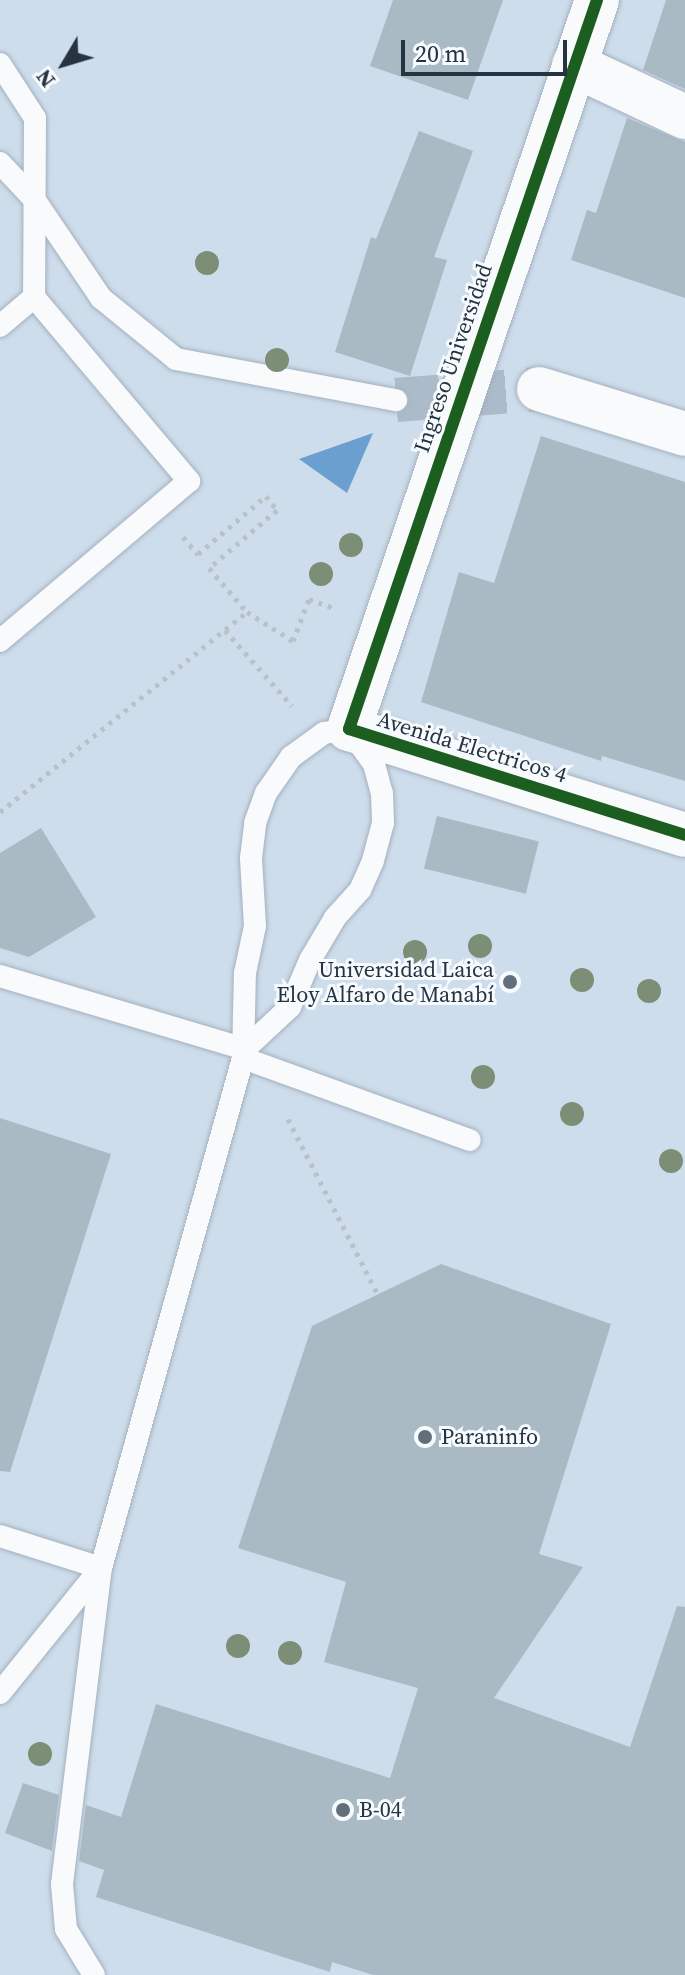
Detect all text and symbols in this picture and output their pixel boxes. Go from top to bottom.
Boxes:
north arrow [24,24,104,104]
scale bar [405,24,571,74]
text: 20 m [415,37,466,70]
text: N [28,63,62,94]
street label: Ingreso Universidad [408,260,498,456]
street label: Avenida Electricos 4 [374,706,570,788]
place label: Universidad Laica Eloy Alfaro de Manabí [277,956,494,1008]
marker: Universidad Laica Eloy Alfaro de Manabí [501,973,519,991]
place label: Paraninfo [441,1424,538,1450]
marker: Paraninfo [416,1428,434,1446]
place label: B-04 [359,1797,402,1823]
marker: B-04 [334,1801,352,1819]

